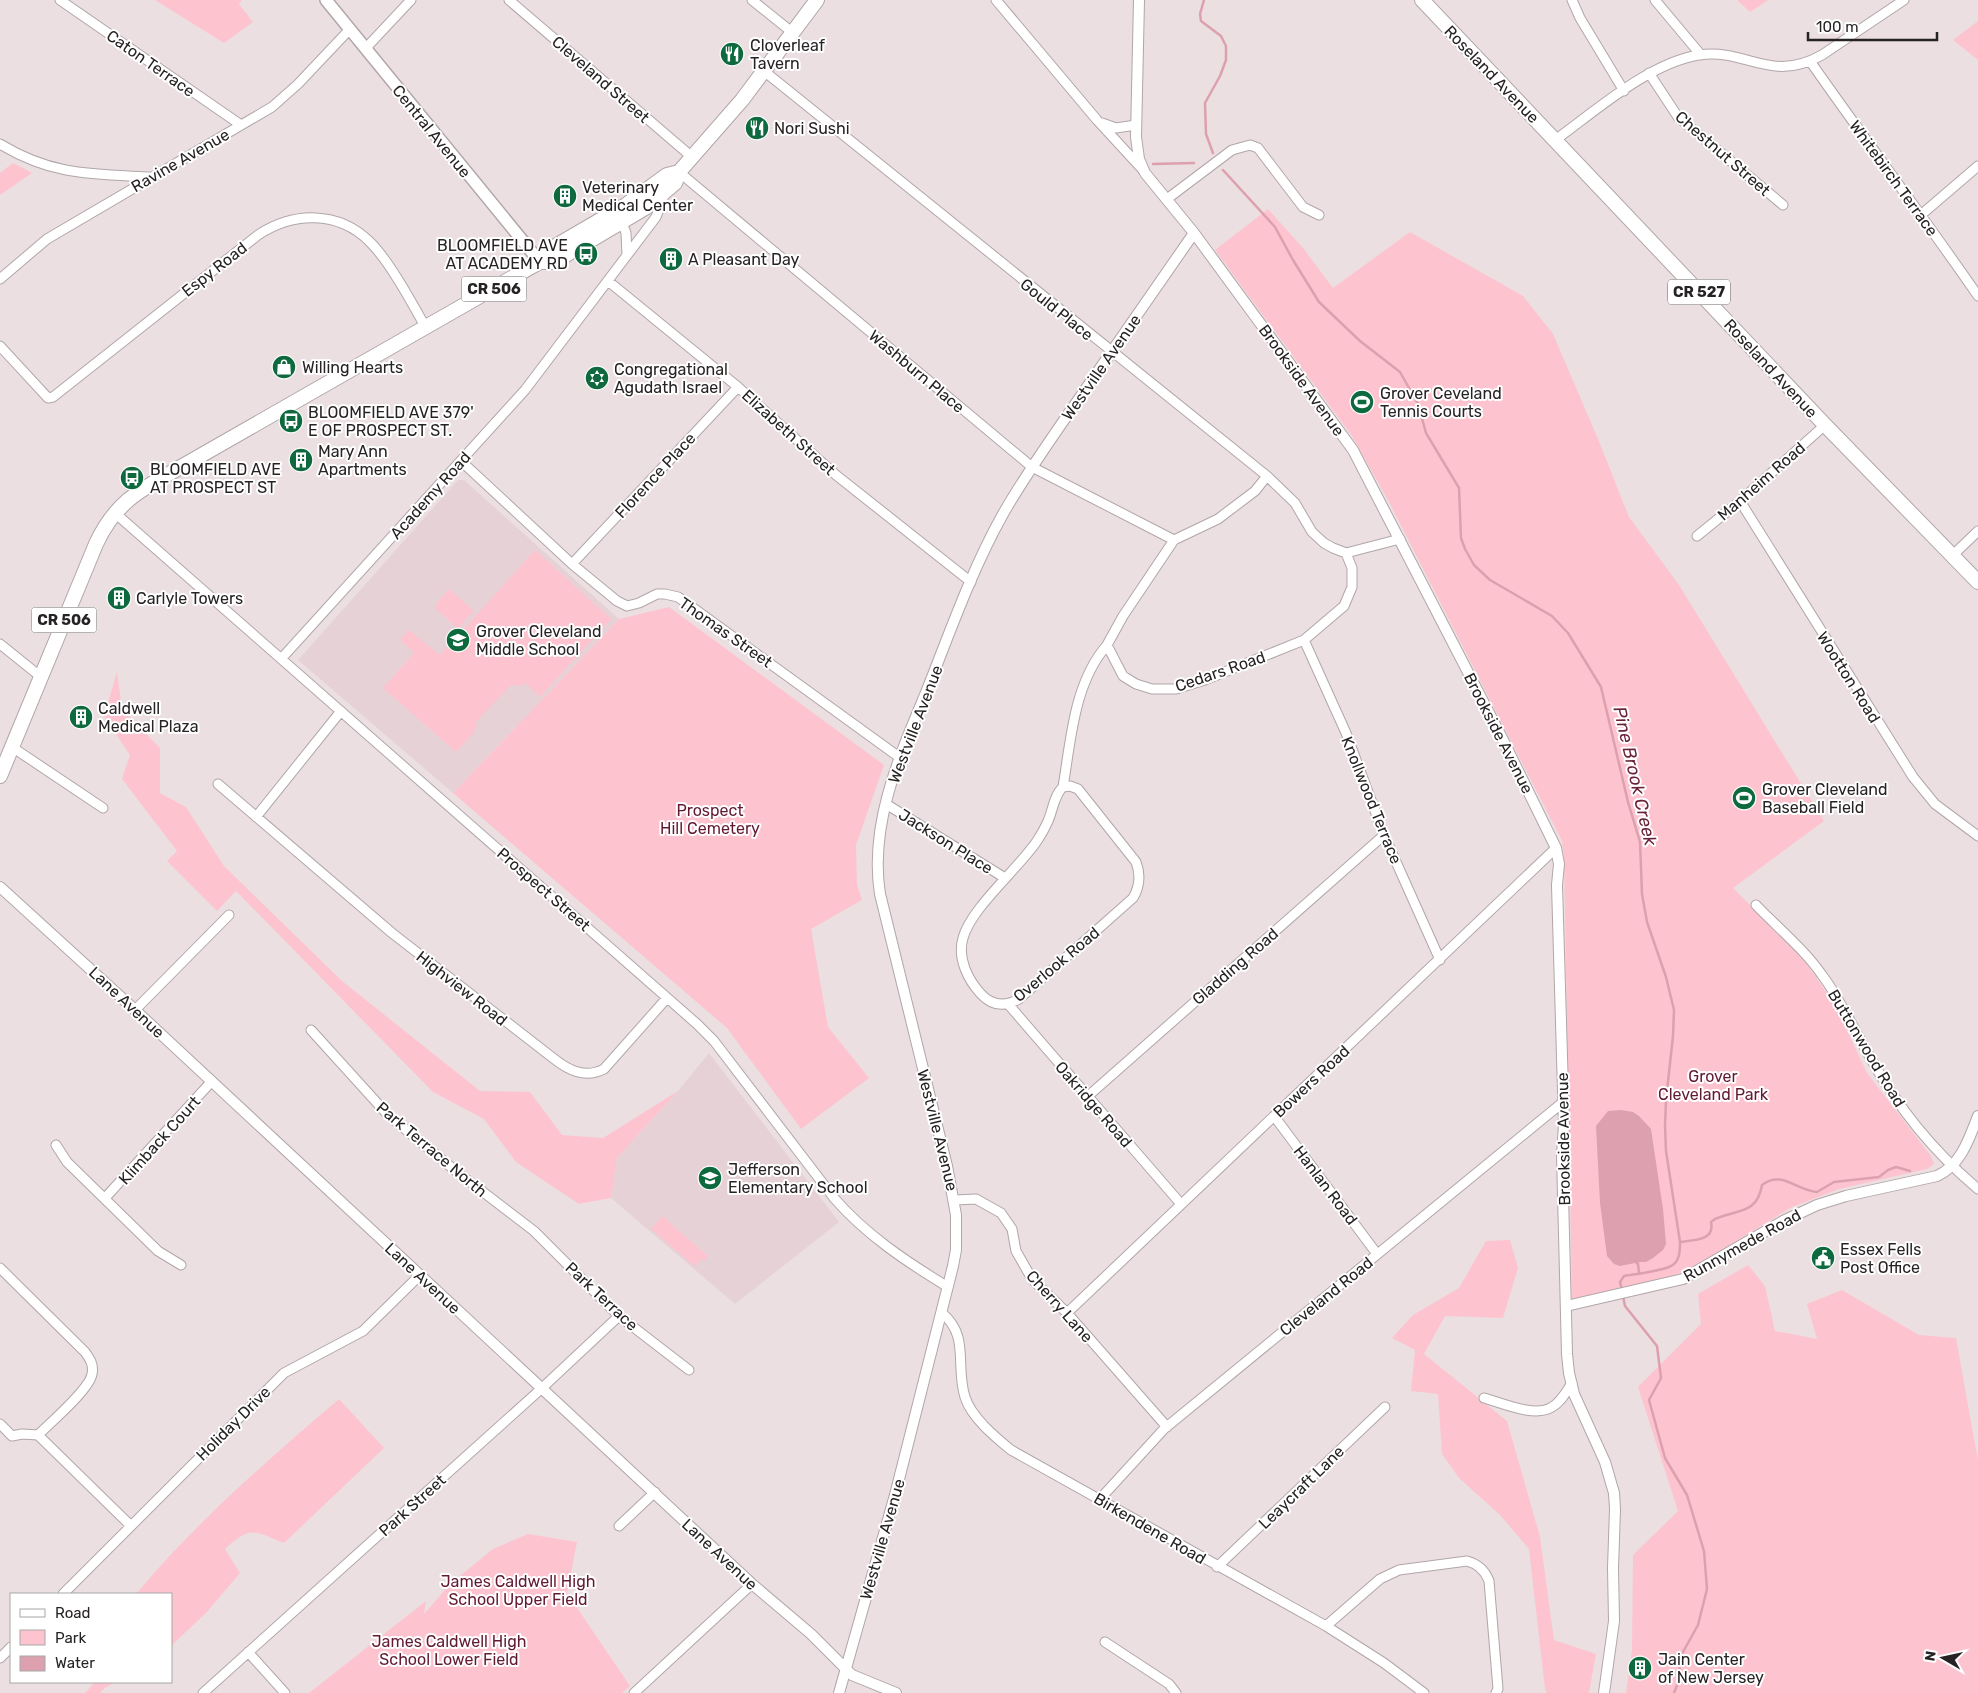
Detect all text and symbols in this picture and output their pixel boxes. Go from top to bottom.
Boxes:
scale bar [1808,10,1937,42]
text: 100 m [1816,18,1858,36]
street label: Roseland Avenue [1440,22,1543,127]
street label: Caton Terrace [103,26,199,101]
street label: Cleveland Street [548,32,653,127]
place label: Cloverleaf Tavern [750,36,826,73]
restaurant icon: Cloverleaf Tavern [719,41,745,67]
street label: Central Avenue [388,81,475,181]
street label: Chestnut Street [1671,107,1774,200]
restaurant icon: Nori Sushi [744,115,770,141]
street label: Whitebirch Terrace [1845,117,1942,240]
place label: Nori Sushi [774,119,850,138]
street label: Ravine Avenue [128,125,233,196]
place label: Veterinary Medical Center [582,178,693,215]
building icon: Veterinary Medical Center [552,183,578,209]
place label: BLOOMFIELD AVE AT ACADEMY RD [437,236,568,273]
street label: Espy Road [178,238,251,301]
bus stop icon: BLOOMFIELD AVE AT ACADEMY RD [573,241,599,267]
building icon: A Pleasant Day [658,246,684,272]
place label: A Pleasant Day [688,250,800,269]
street label: Gould Place [1017,274,1097,344]
road number: CR 506 [462,276,526,302]
road number: CR 527 [1668,280,1730,304]
street label: Westville Avenue [1058,311,1145,424]
street label: Roseland Avenue [1720,315,1821,422]
street label: Brookside Avenue [1255,321,1348,440]
street label: Washburn Place [865,326,968,417]
shop icon: Willing Hearts [271,354,297,380]
place label: Willing Hearts [302,358,403,377]
place label: Congregational Agudath Israel [614,360,728,397]
synagogue icon: Congregational Agudath Israel [584,365,610,391]
place label: Grover Ceveland Tennis Courts [1380,384,1502,421]
street label: Elizabeth Street [738,385,839,479]
sports icon: Grover Ceveland Tennis Courts [1349,389,1375,415]
place label: BLOOMFIELD AVE 379' E OF PROSPECT ST. [308,403,474,440]
bus stop icon: BLOOMFIELD AVE 379' E OF PROSPECT ST. [278,408,304,434]
street label: Florence Place [611,429,700,522]
street label: Manheim Road [1714,438,1809,525]
place label: Mary Ann Apartments [318,442,407,479]
building icon: Mary Ann Apartments [288,447,314,473]
street label: Academy Road [386,448,475,543]
place label: BLOOMFIELD AVE AT PROSPECT ST [150,460,281,497]
bus stop icon: BLOOMFIELD AVE AT PROSPECT ST [119,465,145,491]
building icon: Carlyle Towers [106,585,132,611]
place label: Carlyle Towers [136,589,243,608]
street label: Thomas Street [676,593,776,672]
road number: CR 506 [32,608,96,632]
place label: Grover Cleveland Middle School [476,622,602,659]
school or university icon: Grover Cleveland Middle School [445,627,471,653]
street label: Wootton Road [1813,628,1884,726]
street label: Cedars Road [1173,647,1268,696]
street label: Westville Avenue [884,662,947,786]
street label: Brookside Avenue [1460,670,1537,797]
place label: Caldwell Medical Plaza [98,699,199,736]
building icon: Caldwell Medical Plaza [68,704,94,730]
water label: Pine Brook Creek [1608,704,1662,849]
street label: Knollwood Terrace [1337,734,1406,867]
place label: Grover Cleveland Baseball Field [1762,780,1888,817]
sports icon: Grover Cleveland Baseball Field [1731,785,1757,811]
park label: Prospect Hill Cemetery [660,801,760,838]
street label: Jackson Place [895,805,996,878]
street label: Prospect Street [493,844,594,935]
street label: Overlook Road [1009,923,1103,1006]
street label: Gladding Road [1188,924,1282,1009]
street label: Highview Road [412,947,511,1030]
street label: Lane Avenue [85,963,168,1042]
street label: Buttonwood Road [1824,986,1909,1111]
street label: Bowers Road [1269,1041,1353,1121]
street label: Oakridge Road [1051,1057,1136,1151]
street label: Westville Avenue [913,1067,962,1193]
park label: Grover Cleveland Park [1658,1067,1769,1104]
street label: Brookside Avenue [1553,1072,1574,1206]
street label: Klimback Court [115,1092,204,1189]
street label: Park Terrace North [373,1098,491,1201]
street label: Hanlan Road [1290,1142,1362,1229]
place label: Jefferson Elementary School [728,1160,868,1197]
school or university icon: Jefferson Elementary School [697,1165,723,1191]
street label: Runnymede Road [1680,1205,1804,1286]
street label: Lane Avenue [381,1239,464,1318]
place label: Essex Fells Post Office [1840,1240,1921,1277]
public building icon: Essex Fells Post Office [1810,1245,1836,1271]
street label: Cleveland Road [1276,1253,1377,1340]
street label: Park Terrace [562,1258,642,1335]
street label: Cherry Lane [1022,1266,1097,1346]
street label: Holiday Drive [192,1382,275,1464]
street label: Leaycraft Lane [1255,1442,1348,1533]
street label: Park Street [375,1470,450,1540]
street label: Westville Avenue [856,1476,909,1602]
street label: Birkendene Road [1090,1489,1209,1568]
street label: Lane Avenue [678,1515,761,1594]
park label: James Caldwell High School Upper Field [441,1572,595,1609]
legend [10,1593,172,1683]
text: Road [55,1604,91,1622]
text: Park [55,1629,86,1647]
park label: James Caldwell High School Lower Field [372,1632,526,1669]
north arrow [1918,1633,1968,1683]
place label: Jain Center of New Jersey [1658,1650,1764,1687]
text: N [1921,1650,1940,1662]
text: Water [55,1654,95,1672]
building icon: Jain Center of New Jersey [1627,1655,1653,1681]

